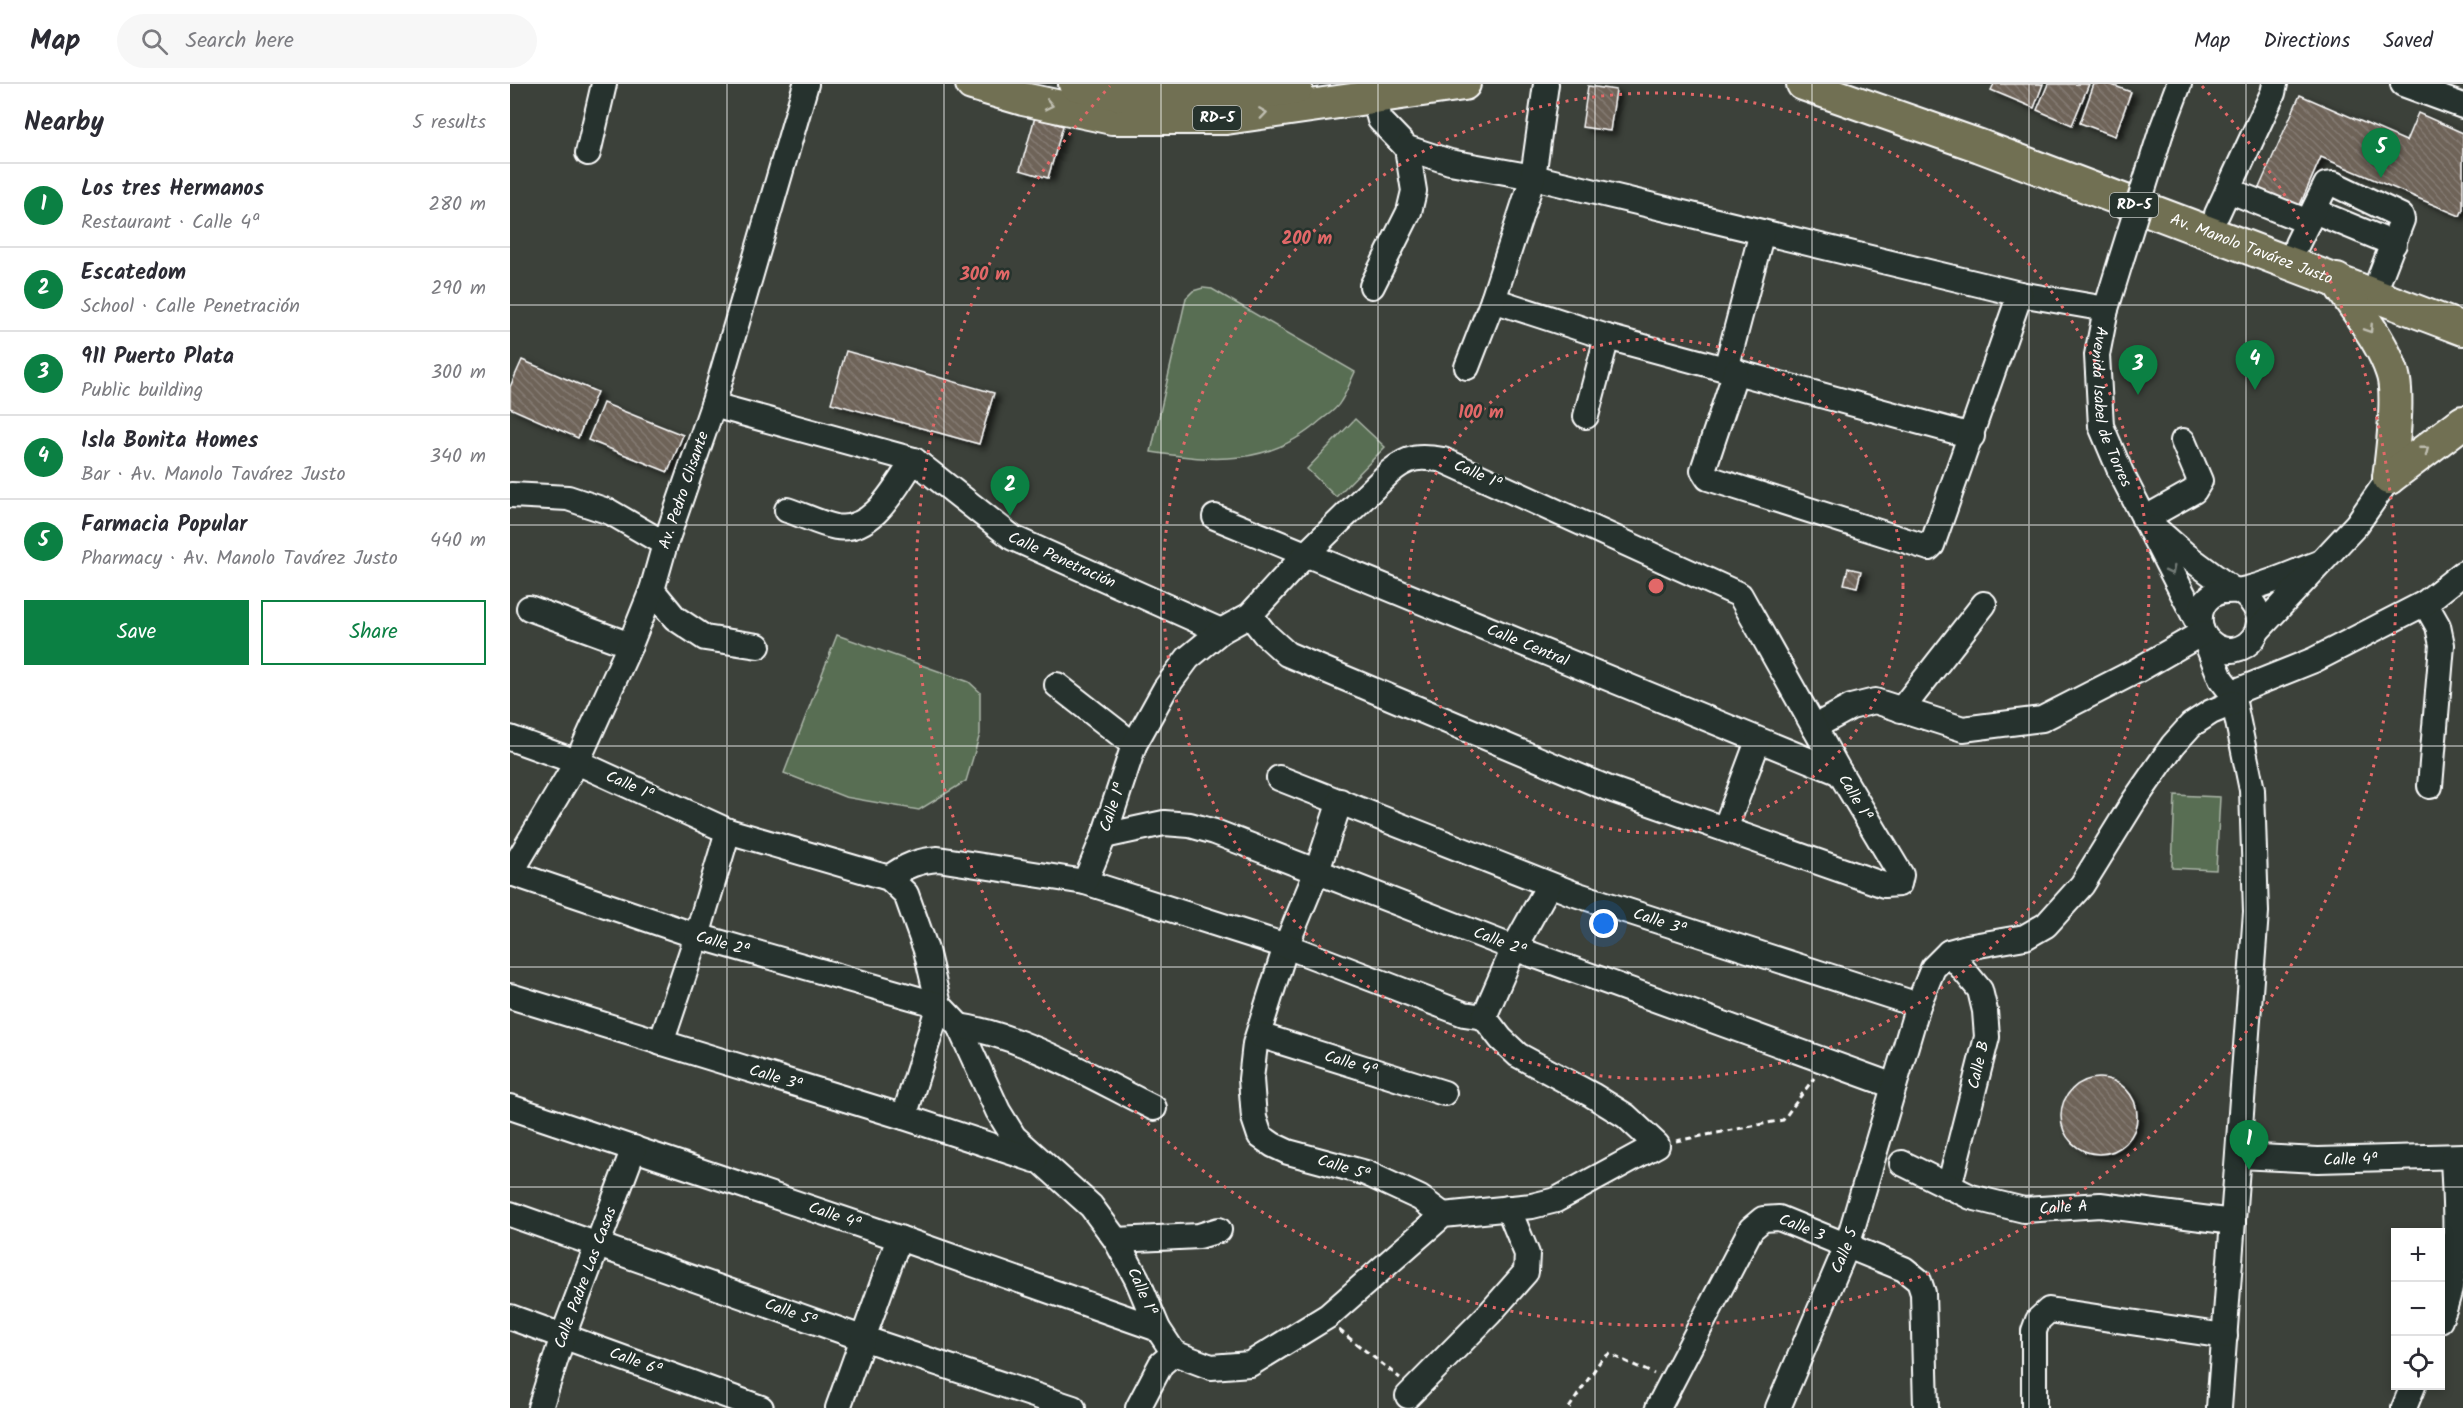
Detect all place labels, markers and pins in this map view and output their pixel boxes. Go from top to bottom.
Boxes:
pin: 5 [2362,128,2400,178]
pin: 4 [2236,340,2274,390]
pin: 3 [2118,346,2158,395]
pin: 2 [990,466,1030,516]
centre of rings [1646,576,1666,596]
pin: 1 [2230,1120,2268,1170]

